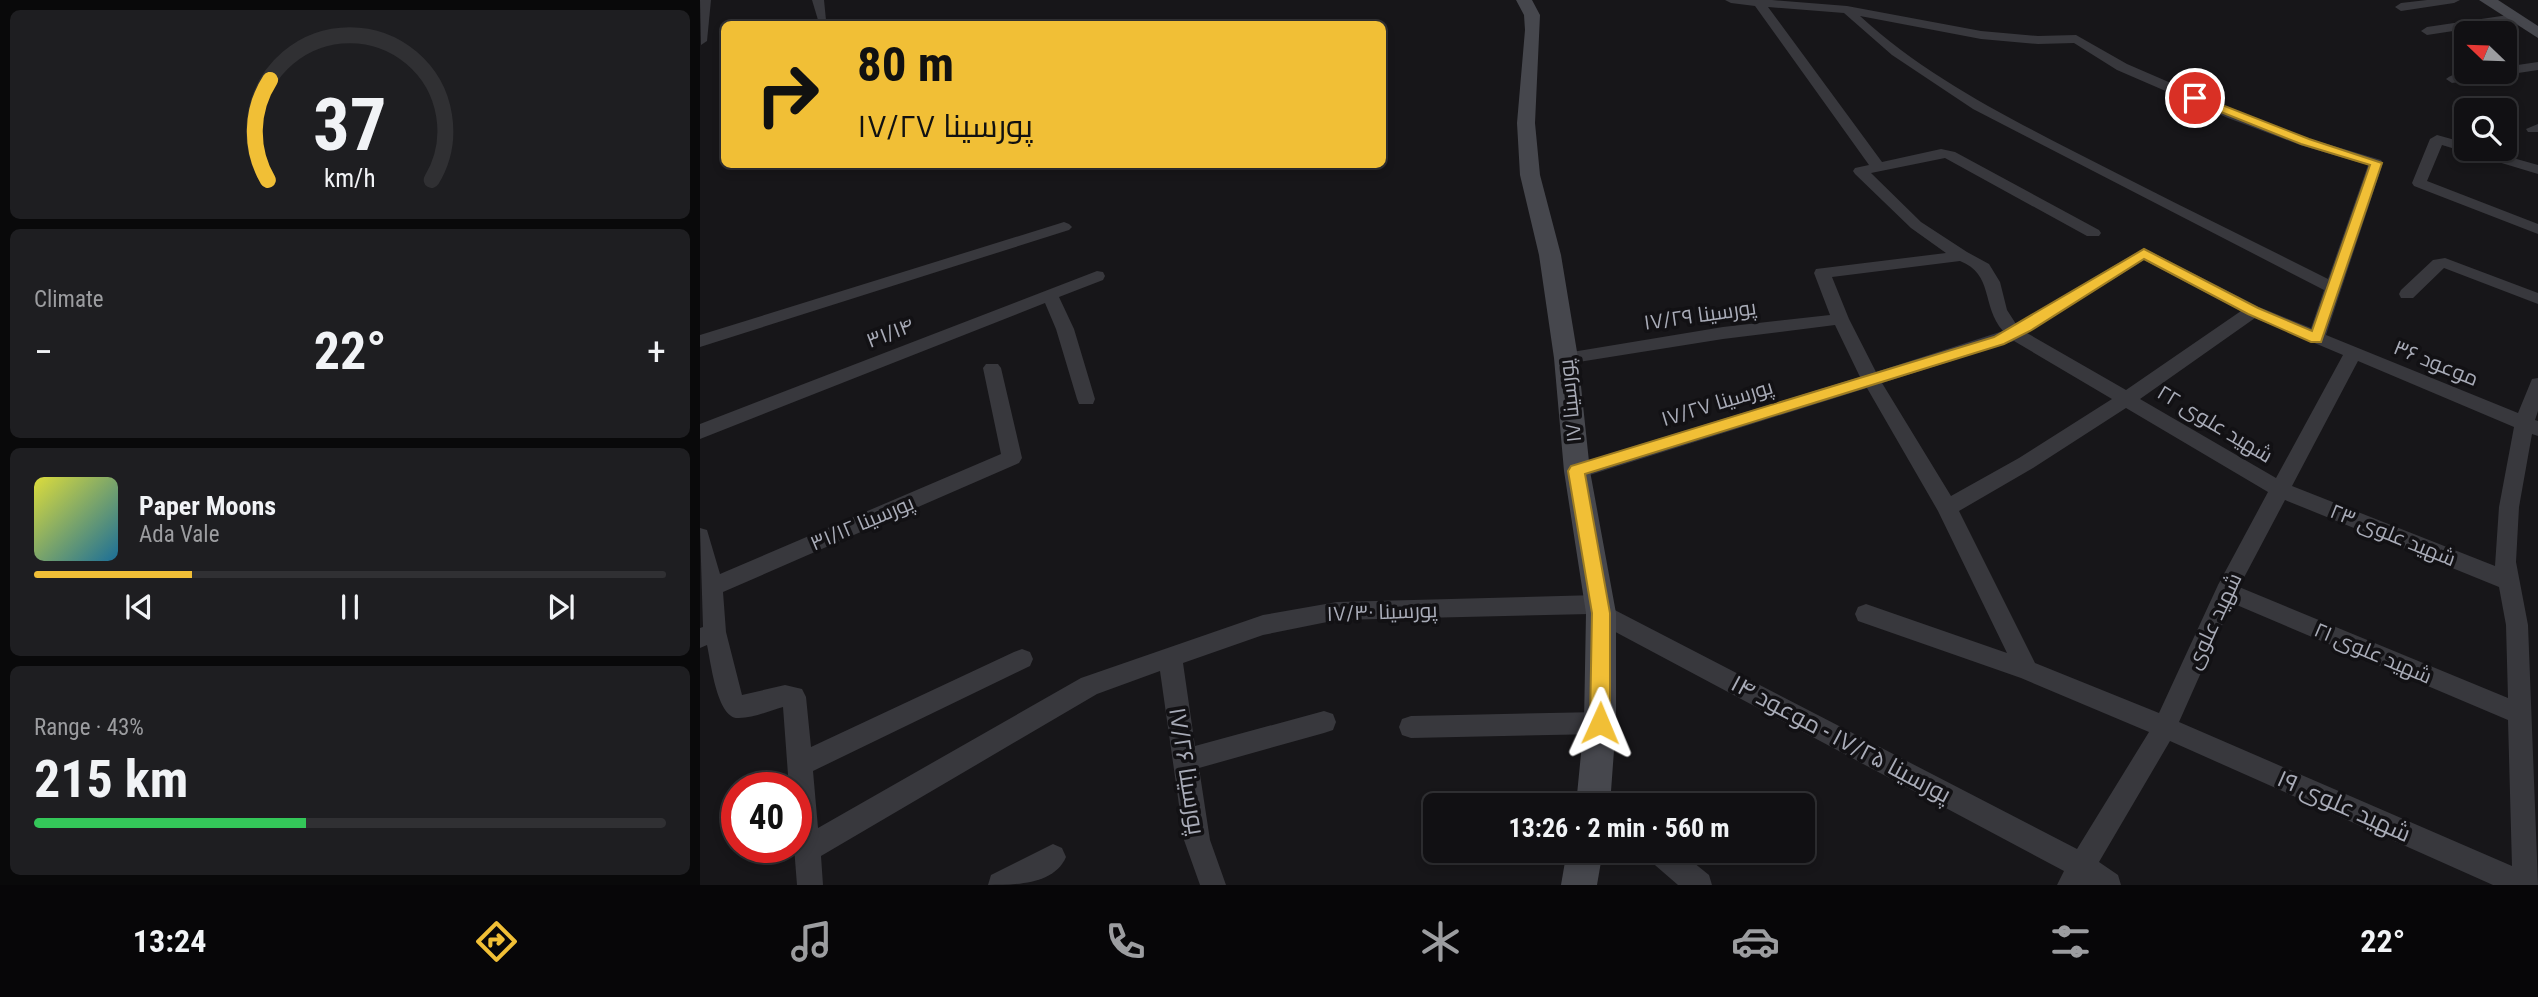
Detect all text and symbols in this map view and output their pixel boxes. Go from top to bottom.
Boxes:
north arrow [2454,21,2516,84]
map controls [2454,21,2517,161]
text: 80 m [857,36,954,93]
icon: right [742,49,833,140]
pin [2165,68,2225,128]
icon: arrive [2176,79,2214,117]
text: 37 [313,83,387,169]
button: search [2454,98,2517,161]
text: پورسینا ۱۷/۲۷ [857,107,1033,145]
text: km/h [324,164,376,193]
text: Climate [34,286,104,313]
street label: پورسینا ۱۷/۲۹ [1642,295,1758,337]
street label: ۳۱/۱۴ [863,313,917,353]
text: 22° [314,321,386,382]
text: − [34,330,53,374]
text: + [647,330,666,374]
street label: موعود ۳۶ [2390,335,2482,391]
street label: پورسینا ۱۷ [1554,358,1588,444]
street label: پورسینا ۱۷/۲۷ [1658,375,1777,433]
street label: شهید علوی ۲۲ [2152,380,2277,469]
street label: پورسینا ۳۱/۱۲ [807,490,918,557]
text: Paper Moons [139,491,276,521]
street label: شهید علوی ۲۳ [2326,499,2459,572]
text: Ada Vale [139,521,219,548]
street label: شهید علوی [2181,569,2248,673]
icon: previous [120,588,158,626]
icon: pause [331,588,369,626]
icon: next [542,588,580,626]
street label: پورسینا ۱۷/۳۰ [1326,598,1438,628]
street label: شهید علوی ۲۱ [2310,617,2436,690]
street label: پورسینا ۱۷/۲۵ - موعود ۱۴ [1725,669,1956,811]
position arrow [1563,686,1637,760]
street label: پورسینا ۱۷/۲۶ [1161,705,1211,838]
text: Range · 43% [34,714,144,741]
text: 215 km [34,749,188,810]
street label: شهید علوی ۱۹ [2273,764,2415,848]
speed limit sign: 40 [721,772,812,863]
text: 13:26 · 2 min · 560 m [1509,813,1729,843]
icon: directions [472,917,521,966]
icon: music [787,917,836,966]
icon: phone [1101,917,1150,966]
icon: climate [1416,917,1465,966]
icon: car [1731,917,1780,966]
icon: filters [2046,917,2095,966]
text: 13:24 [133,922,206,960]
text: 22° [2360,922,2405,960]

